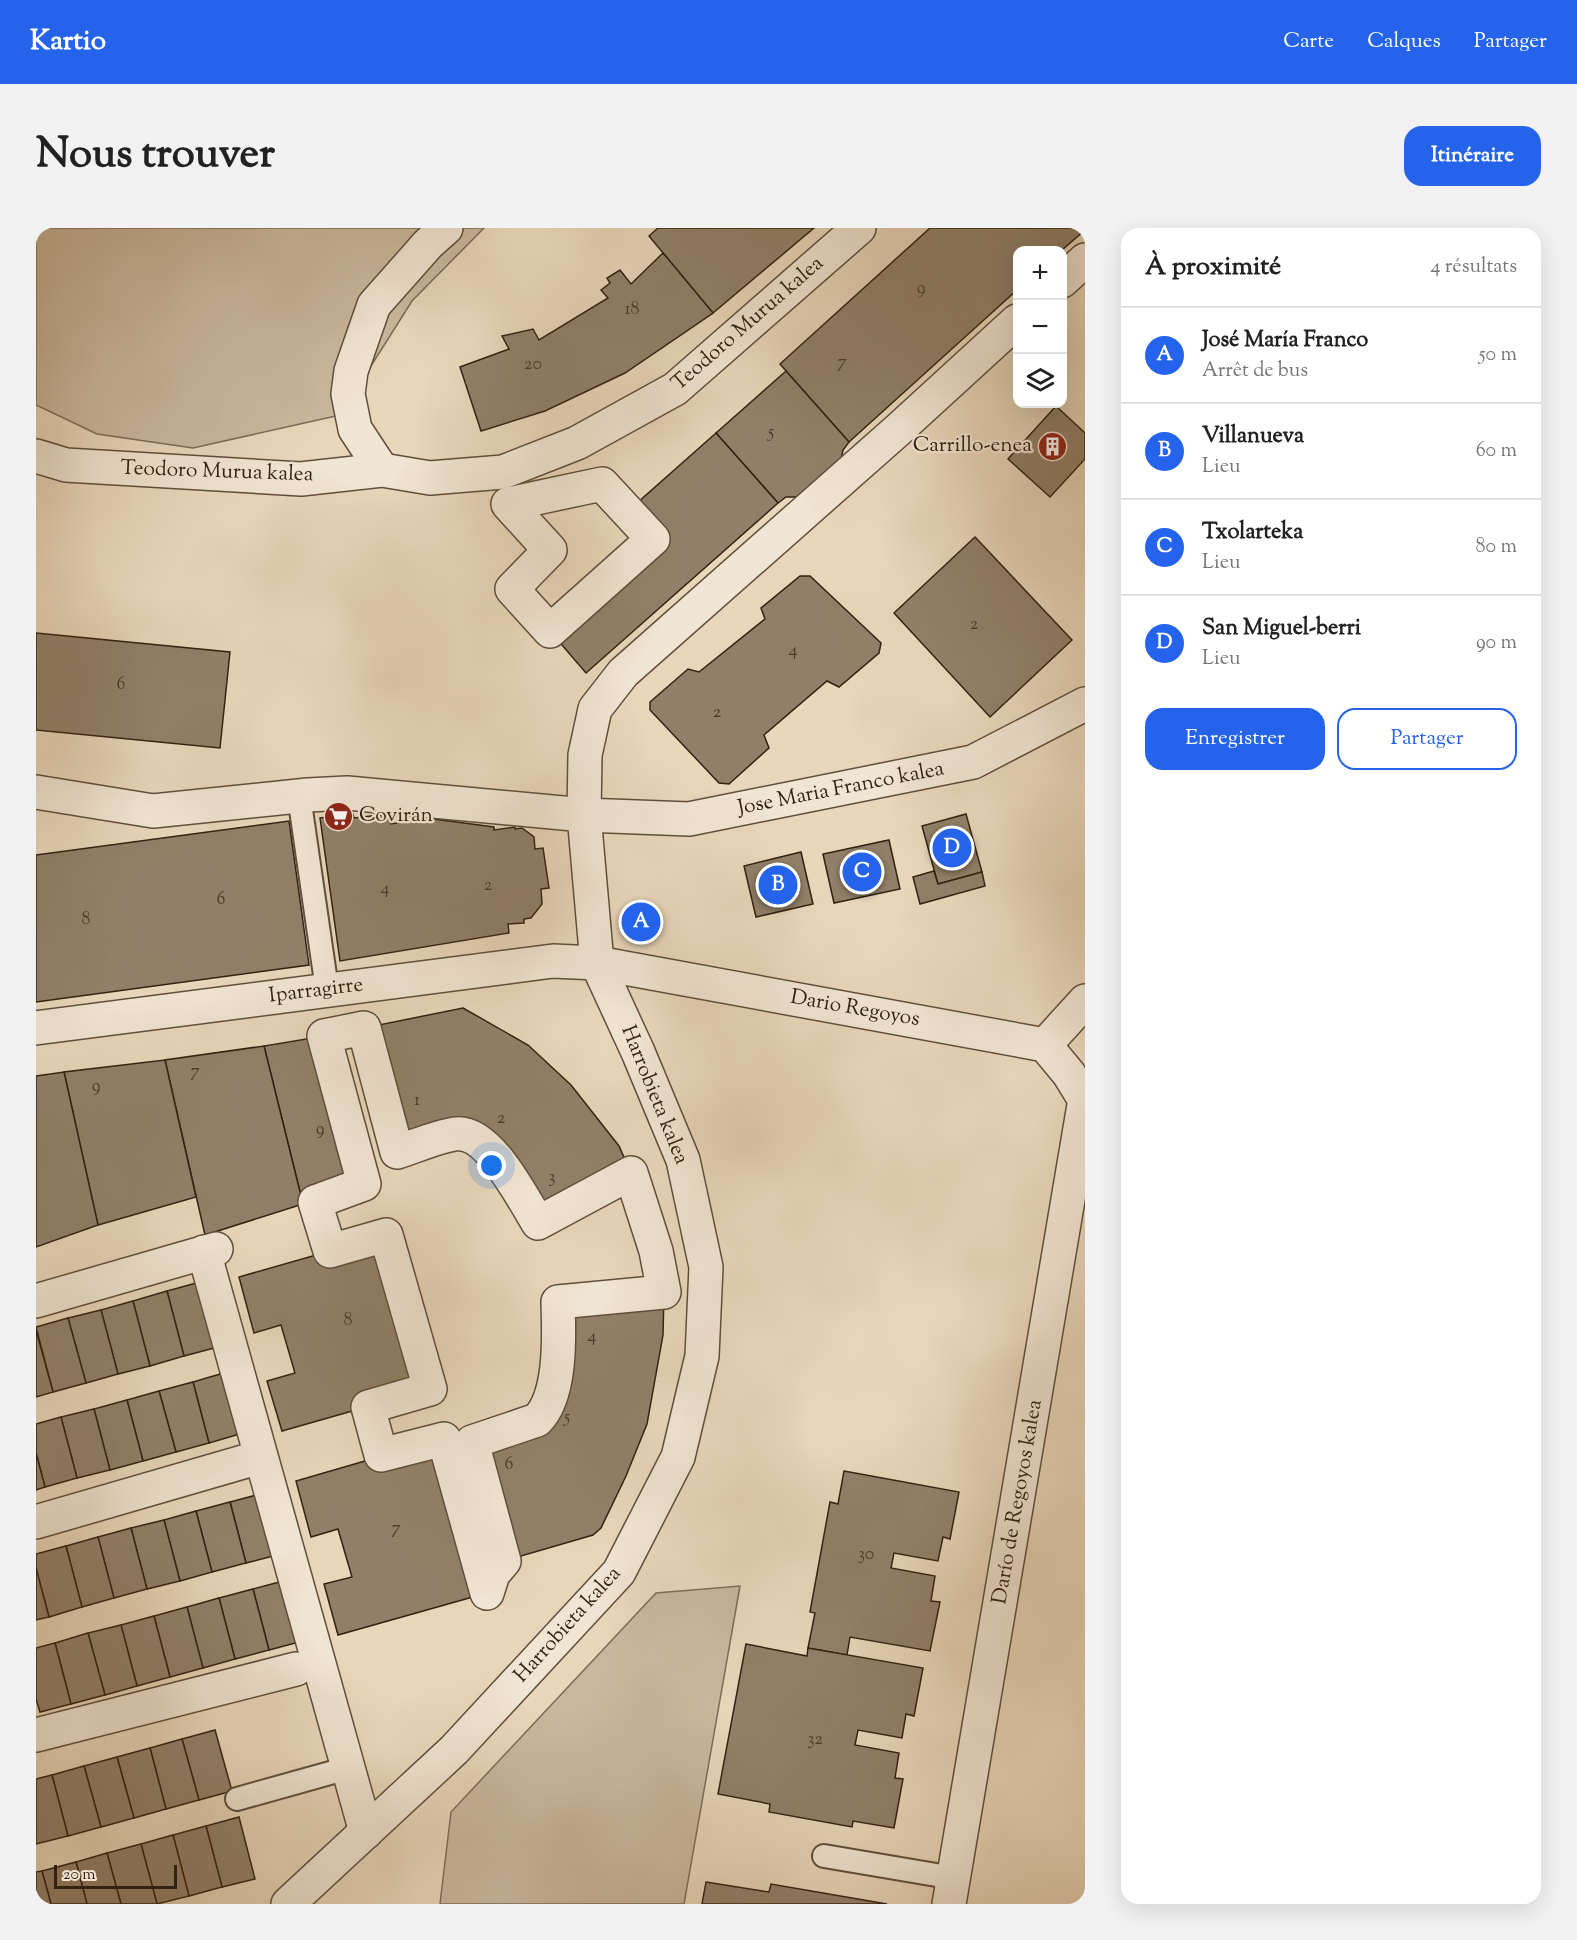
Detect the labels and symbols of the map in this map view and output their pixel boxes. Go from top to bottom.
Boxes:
street label: Teodoro Murua kalea [665,249,831,399]
house number: 9 [917,276,926,302]
house number: 18 [624,297,640,323]
house number: 7 [837,350,847,376]
house number: 20 [524,352,542,378]
house number: 5 [767,420,774,446]
building icon: Carrillo-enea [1037,430,1069,462]
place label: Carrillo-enea [913,431,1032,461]
street label: Teodoro Murua kalea [120,454,314,490]
house number: 2 [970,612,979,638]
house number: 4 [788,638,798,664]
house number: 6 [117,672,126,698]
house number: 2 [713,700,722,726]
street label: Jose Maria Franco kalea [734,754,947,824]
supermarket icon: Covirán [322,800,354,832]
place label: Covirán [359,801,433,831]
pin: D [932,826,972,870]
pin: C [842,850,882,894]
pin: B [758,862,798,908]
house number: 2 [484,873,493,899]
house number: 4 [380,876,390,902]
house number: 6 [217,887,226,913]
pin: A [622,900,660,944]
house number: 8 [82,907,91,933]
street label: Iparragirre [267,970,365,1012]
street label: Dario Regoyos [788,983,922,1035]
street label: Harrobieta kalea [612,1021,696,1169]
house number: 7 [190,1059,200,1085]
house number: 9 [92,1074,101,1100]
house number: 1 [414,1088,420,1114]
house number: 2 [497,1106,506,1132]
house number: 9 [316,1117,325,1143]
your location [477,1151,506,1180]
house number: 3 [548,1165,556,1191]
house number: 8 [344,1308,353,1334]
house number: 4 [587,1324,597,1350]
street label: Darío de Regoyos kalea [985,1397,1051,1607]
house number: 5 [563,1405,570,1431]
house number: 6 [505,1452,514,1478]
house number: 7 [391,1516,401,1542]
house number: 30 [858,1542,874,1568]
street label: Harrobieta kalea [507,1560,629,1690]
house number: 32 [807,1727,823,1753]
scale bar [54,1862,177,1890]

